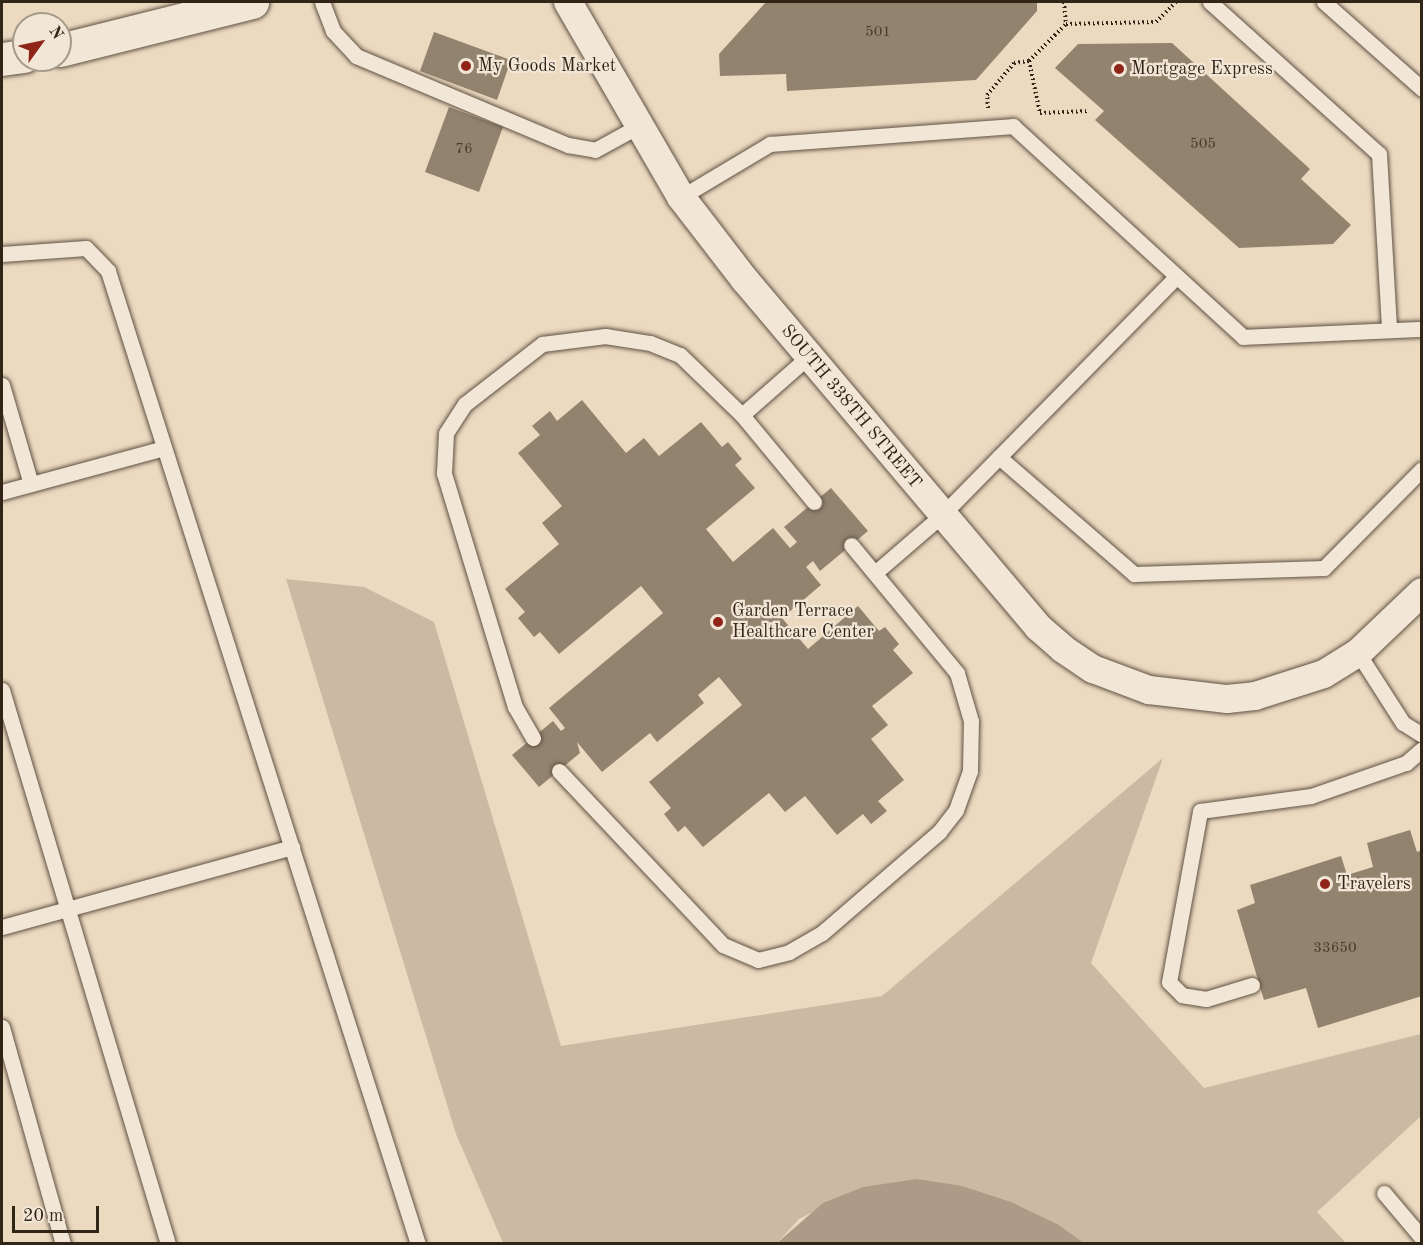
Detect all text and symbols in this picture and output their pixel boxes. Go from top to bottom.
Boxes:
north arrow [12,12,72,72]
text: N [45,24,65,43]
house number: 501 [865,24,891,42]
place label: My Goods Market [478,55,616,77]
place label: Mortgage Express [1131,58,1273,80]
marker: My Goods Market [459,59,473,73]
marker: Mortgage Express [1112,62,1126,76]
house number: 505 [1190,136,1216,154]
house number: 76 [455,141,473,159]
street label: SOUTH 338TH STREET [776,321,926,493]
place label: Garden Terrace Healthcare Center [732,601,874,644]
marker: Garden Terrace Healthcare Center [709,613,727,631]
place label: Travelers [1337,873,1411,895]
marker: Travelers [1318,877,1332,891]
house number: 33650 [1313,940,1357,958]
scale bar [15,1194,102,1232]
text: 20 m [23,1207,63,1225]

